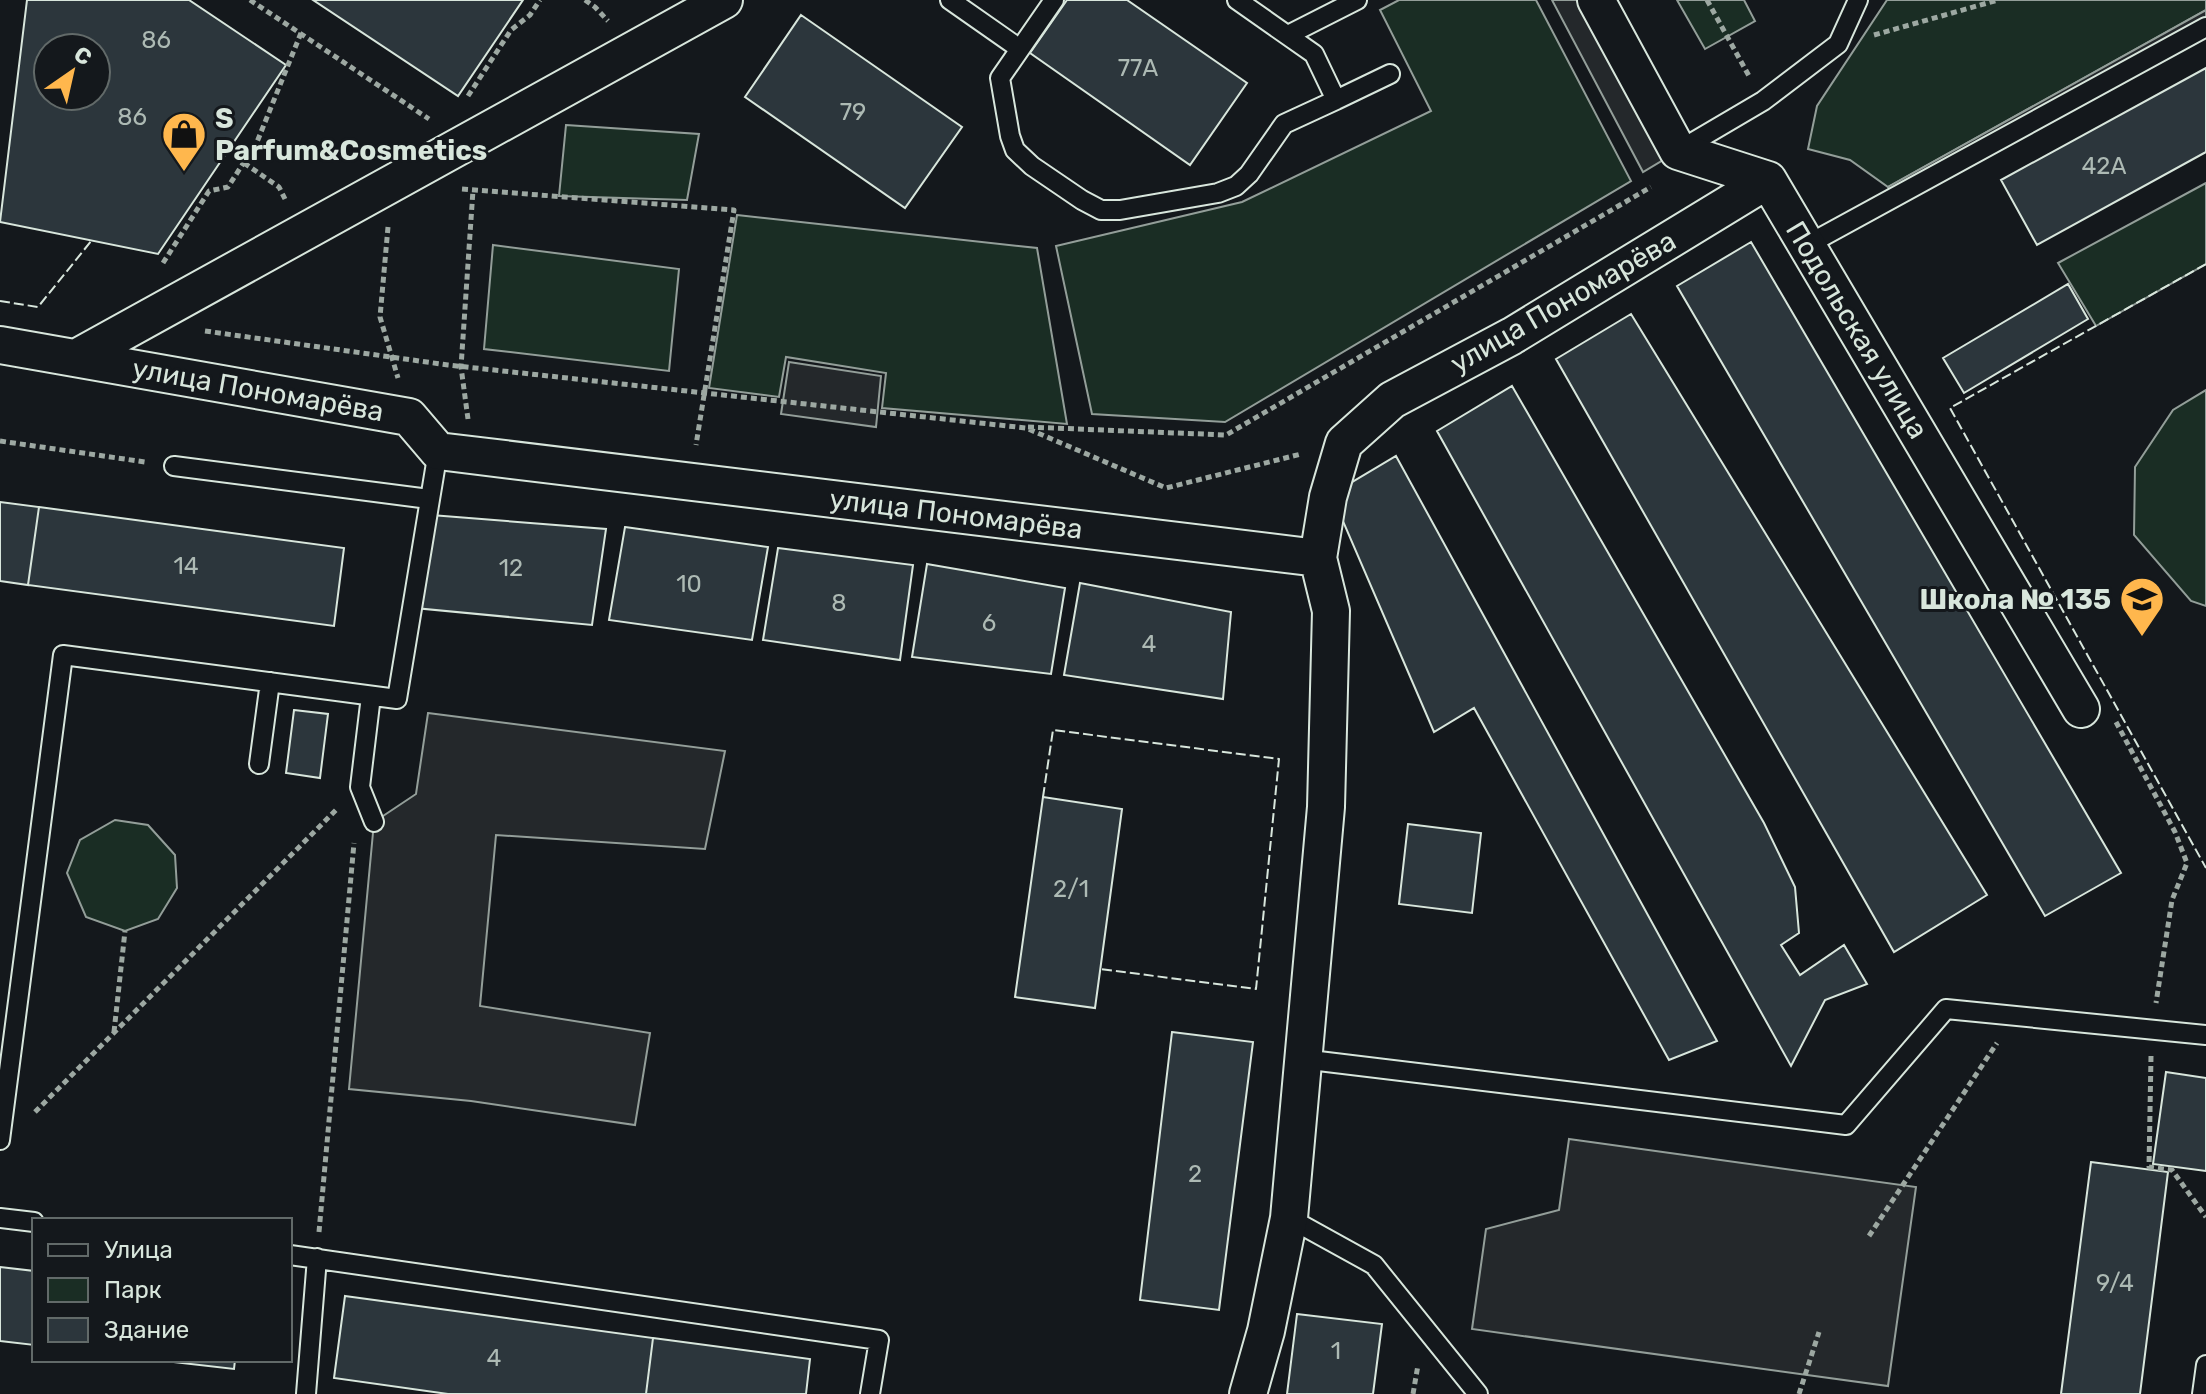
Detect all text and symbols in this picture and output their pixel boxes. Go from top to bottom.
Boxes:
house number: 86 [141,26,171,54]
north arrow [32,32,112,112]
text: С [69,40,97,71]
house number: 77А [1118,54,1158,82]
house number: 79 [840,98,866,126]
place label: S Parfum&Cosmetics [215,102,487,167]
house number: 86 [117,103,147,131]
shop icon: S Parfum&Cosmetics [160,110,208,173]
house number: 42А [2081,152,2127,180]
street label: Подольская улица [1779,215,1935,445]
street label: улица Пономарёва [1444,224,1682,380]
street label: улица Пономарёва [130,352,386,428]
street label: улица Пономарёва [828,482,1084,546]
house number: 14 [173,552,199,580]
house number: 12 [499,554,523,582]
house number: 10 [676,570,702,598]
school or university icon: Школа № 135 [2118,575,2166,638]
place label: Школа № 135 [1919,583,2111,616]
house number: 8 [831,589,847,617]
house number: 6 [982,609,996,637]
house number: 4 [1142,630,1157,658]
house number: 2/1 [1053,875,1089,903]
house number: 2 [1188,1160,1202,1188]
legend [32,1218,292,1362]
text: Улица [104,1236,173,1264]
house number: 9/4 [2096,1269,2134,1297]
text: Парк [104,1276,162,1304]
text: Здание [104,1316,189,1344]
house number: 1 [1331,1337,1341,1365]
house number: 4 [487,1344,502,1372]

